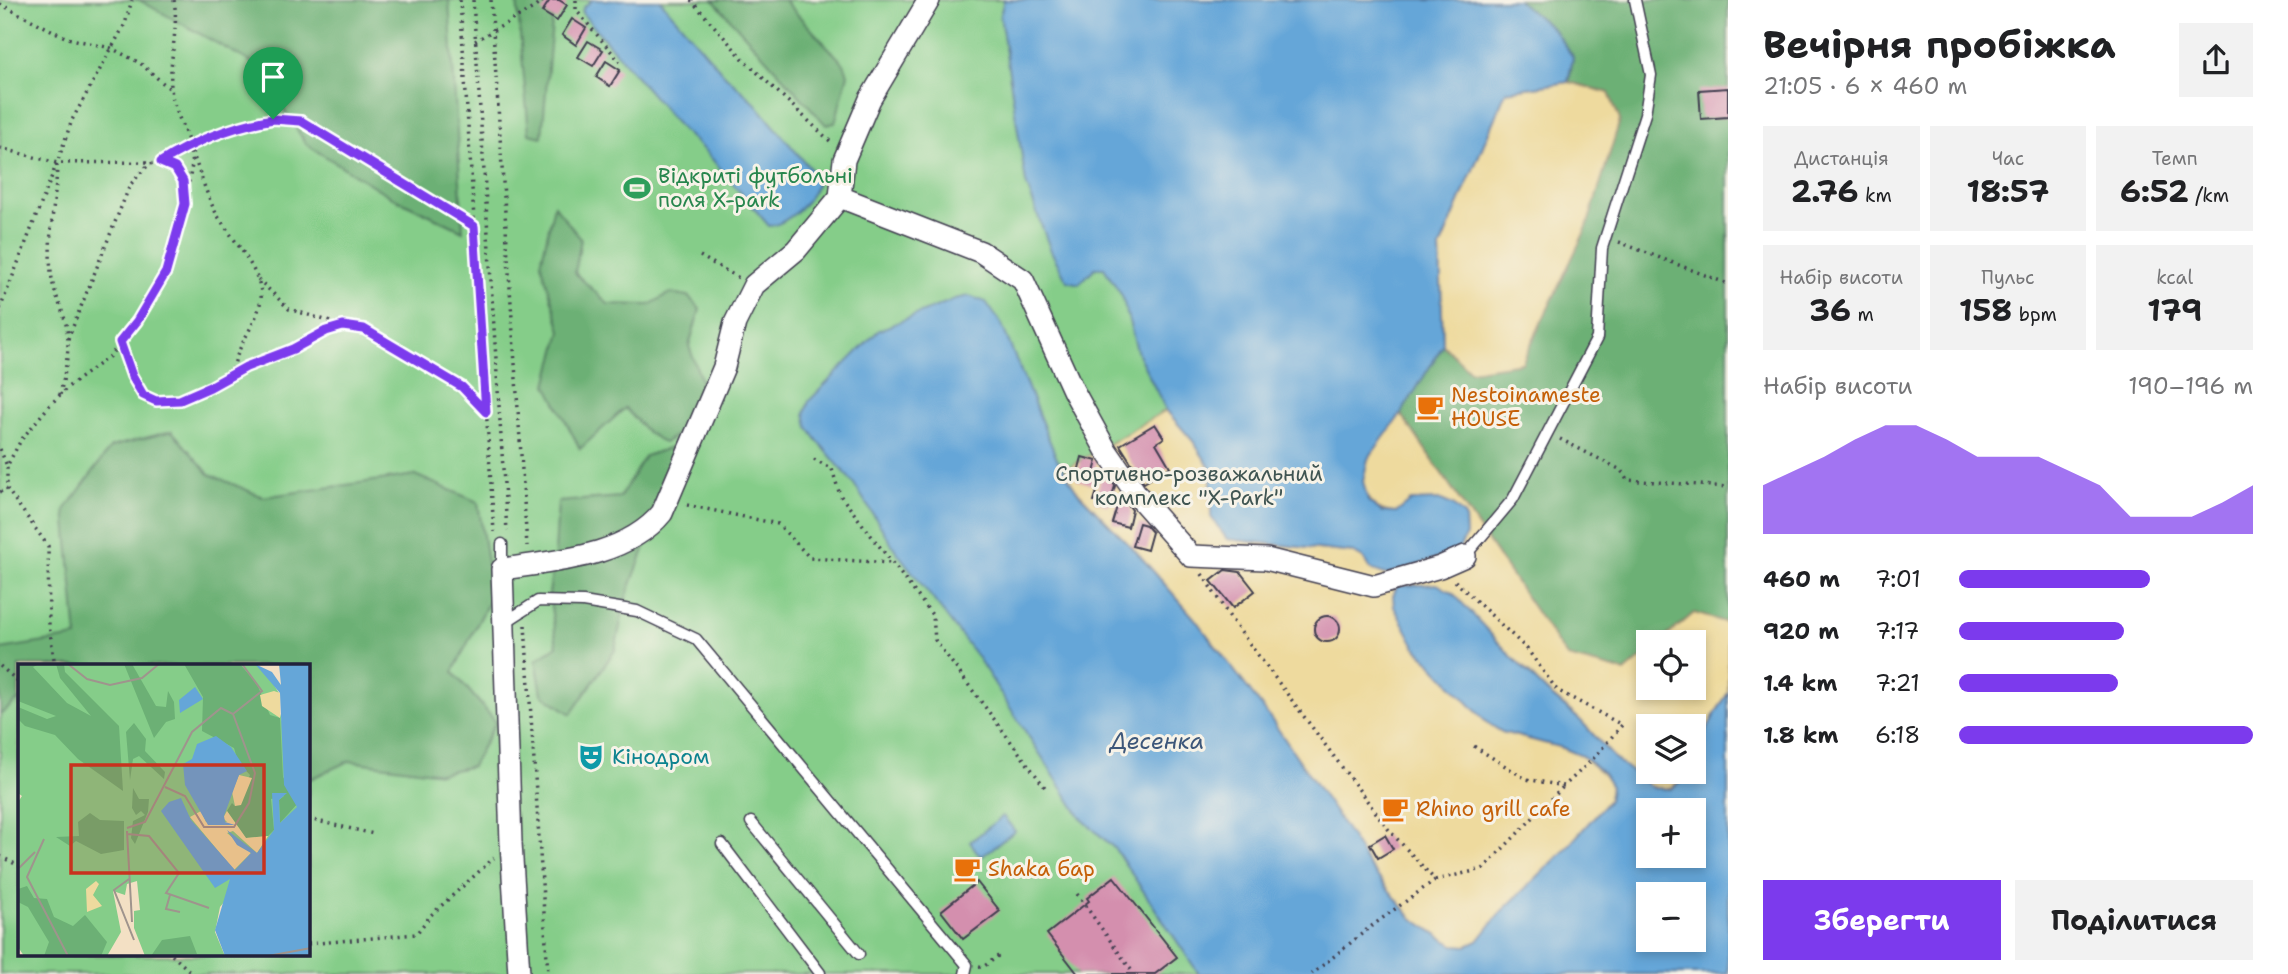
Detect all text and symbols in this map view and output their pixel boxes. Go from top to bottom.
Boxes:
text: Вечірня пробіжка [1763,19,2116,70]
button: share [2179,23,2253,97]
pin [243,47,303,119]
icon: arrive [254,58,292,96]
text: 21:05 · 6 × 460 m [1763,71,1967,101]
text: Дистанція [1794,146,1889,171]
text: Час [1992,146,2024,171]
text: Темп [2152,146,2198,171]
place label: Відкриті футбольні поля X-park [658,162,853,214]
text: 2.76 [1791,171,1859,212]
text: 18:57 [1967,171,2049,212]
text: 6:52 [2120,171,2189,212]
sports icon: Відкриті футбольні поля X-park [622,173,652,203]
text: km [1859,183,1892,208]
text: /km [2189,183,2229,208]
text: Набір висоти [1780,265,1903,290]
text: Пульс [1981,265,2035,290]
text: kcal [2156,265,2193,290]
text: 36 [1809,290,1851,331]
text: 158 [1959,290,2012,331]
text: 179 [2147,290,2202,331]
text: m [1851,302,1874,327]
text: bpm [2012,302,2057,327]
text: Набір висоти [1763,371,1913,401]
text: 190–196 m [2128,371,2253,401]
place label: Nestoinameste HOUSE [1451,381,1601,433]
cafe icon: Nestoinameste HOUSE [1415,392,1445,422]
park label: Спортивно-розважальний комплекс "Х-Park" [1055,460,1323,512]
text: 460 m [1763,564,1840,594]
text: 7:01 [1875,564,1921,594]
text: 920 m [1763,616,1839,646]
text: 7:17 [1875,616,1919,646]
map controls [1636,630,1706,952]
button: locate [1636,630,1706,700]
inset map [18,664,310,956]
text: 1.4 km [1763,668,1837,698]
text: 7:21 [1875,668,1920,698]
button: layers [1636,714,1706,784]
text: 1.8 km [1763,720,1838,750]
text: 6:18 [1875,720,1920,750]
water label: Десенка [1108,726,1204,756]
theatre icon: Кінодром [576,742,606,772]
place label: Кінодром [612,743,709,771]
cafe icon: Rhino grill cafe [1380,794,1410,824]
place label: Rhino grill cafe [1416,795,1571,823]
button: + [1636,798,1706,868]
cafe icon: Shaka бар [952,854,982,884]
place label: Shaka бар [988,855,1095,883]
button: Зберегти [1763,880,2001,960]
button: Поділитися [2015,880,2253,960]
button: − [1636,882,1706,952]

